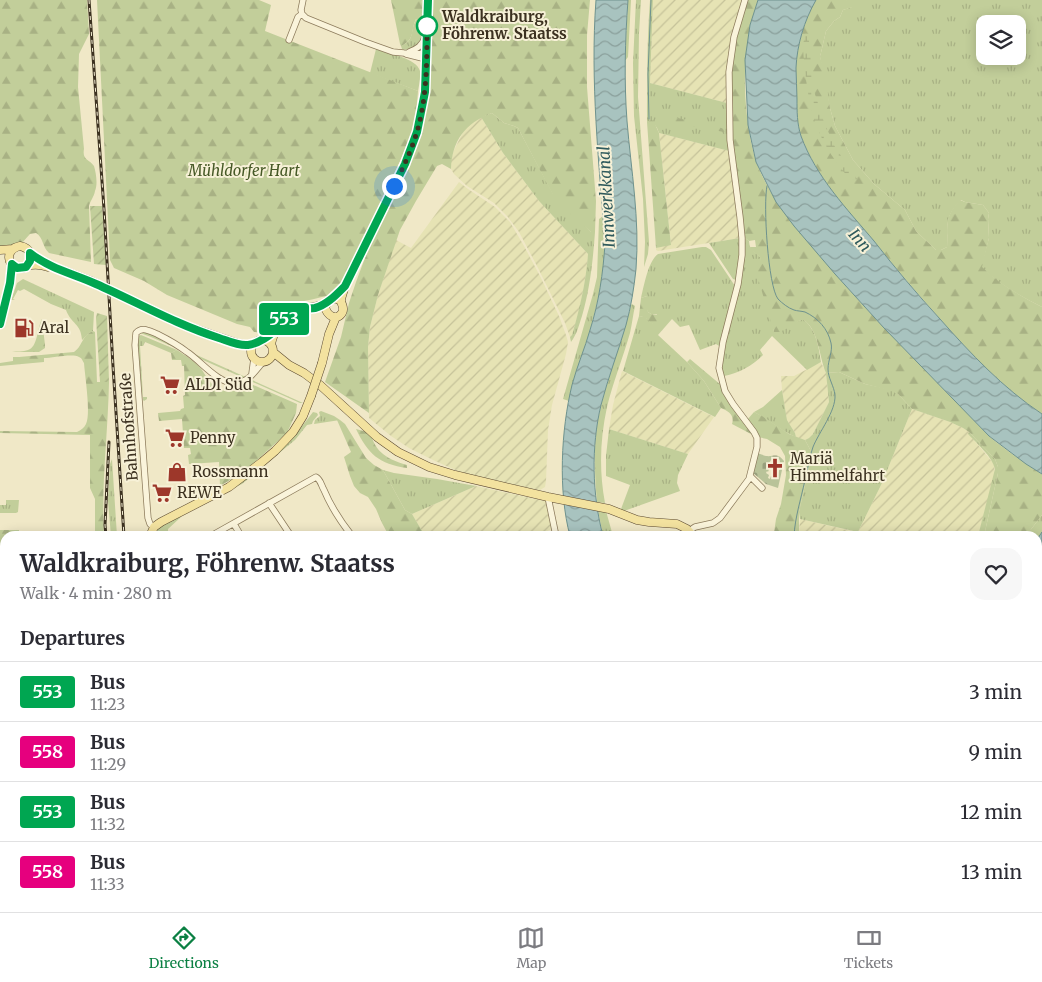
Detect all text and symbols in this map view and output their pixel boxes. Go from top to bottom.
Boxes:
place label: Waldkraiburg, Föhrenw. Staatss [441,7,567,43]
marker: Waldkraiburg, Föhrenw. Staatss [416,15,438,37]
map controls [976,15,1026,65]
button: layers [976,15,1026,65]
water label: Innwerkkanal [593,145,619,248]
park label: Mühldorfer Hart [187,161,300,180]
your location [382,174,407,199]
water label: Inn [844,224,876,256]
line badge: 553 [255,303,313,335]
text: 553 [269,307,299,330]
fuel station icon: Aral [13,317,35,339]
place label: Aral [38,318,69,337]
street label: Bahnhofstraße [115,372,142,482]
supermarket icon: ALDI Süd [159,374,181,396]
place label: ALDI Süd [184,375,252,394]
supermarket icon: Penny [164,427,186,449]
place label: Penny [190,428,236,447]
place label: Mariä Himmelfahrt [790,449,885,485]
church icon: Mariä Himmelfahrt [764,457,786,479]
shop icon: Rossmann [166,461,188,483]
place label: Rossmann [192,462,269,481]
supermarket icon: REWE [151,482,173,504]
place label: REWE [177,483,222,502]
text: Waldkraiburg, Föhrenw. Staatss [20,548,395,579]
button: heart [970,548,1022,600]
text: Walk · 4 min · 280 m [20,583,172,603]
text: Departures [20,626,125,650]
text: Bus [90,670,125,694]
text: 553 [33,680,62,703]
text: 3 min [969,680,1022,704]
text: 11:23 [90,694,125,714]
text: Bus [90,730,125,754]
text: 558 [32,740,63,763]
text: 9 min [968,740,1022,764]
text: 11:29 [90,754,126,774]
text: Bus [90,790,125,814]
text: 553 [33,800,62,823]
text: 12 min [960,800,1022,824]
text: 11:32 [90,814,125,834]
text: Bus [90,850,125,874]
text: 558 [32,860,63,883]
text: 13 min [961,860,1022,884]
text: 11:33 [90,874,125,894]
tab: Directions [149,924,219,972]
tab: Map [516,924,546,972]
tab: Tickets [844,924,893,972]

